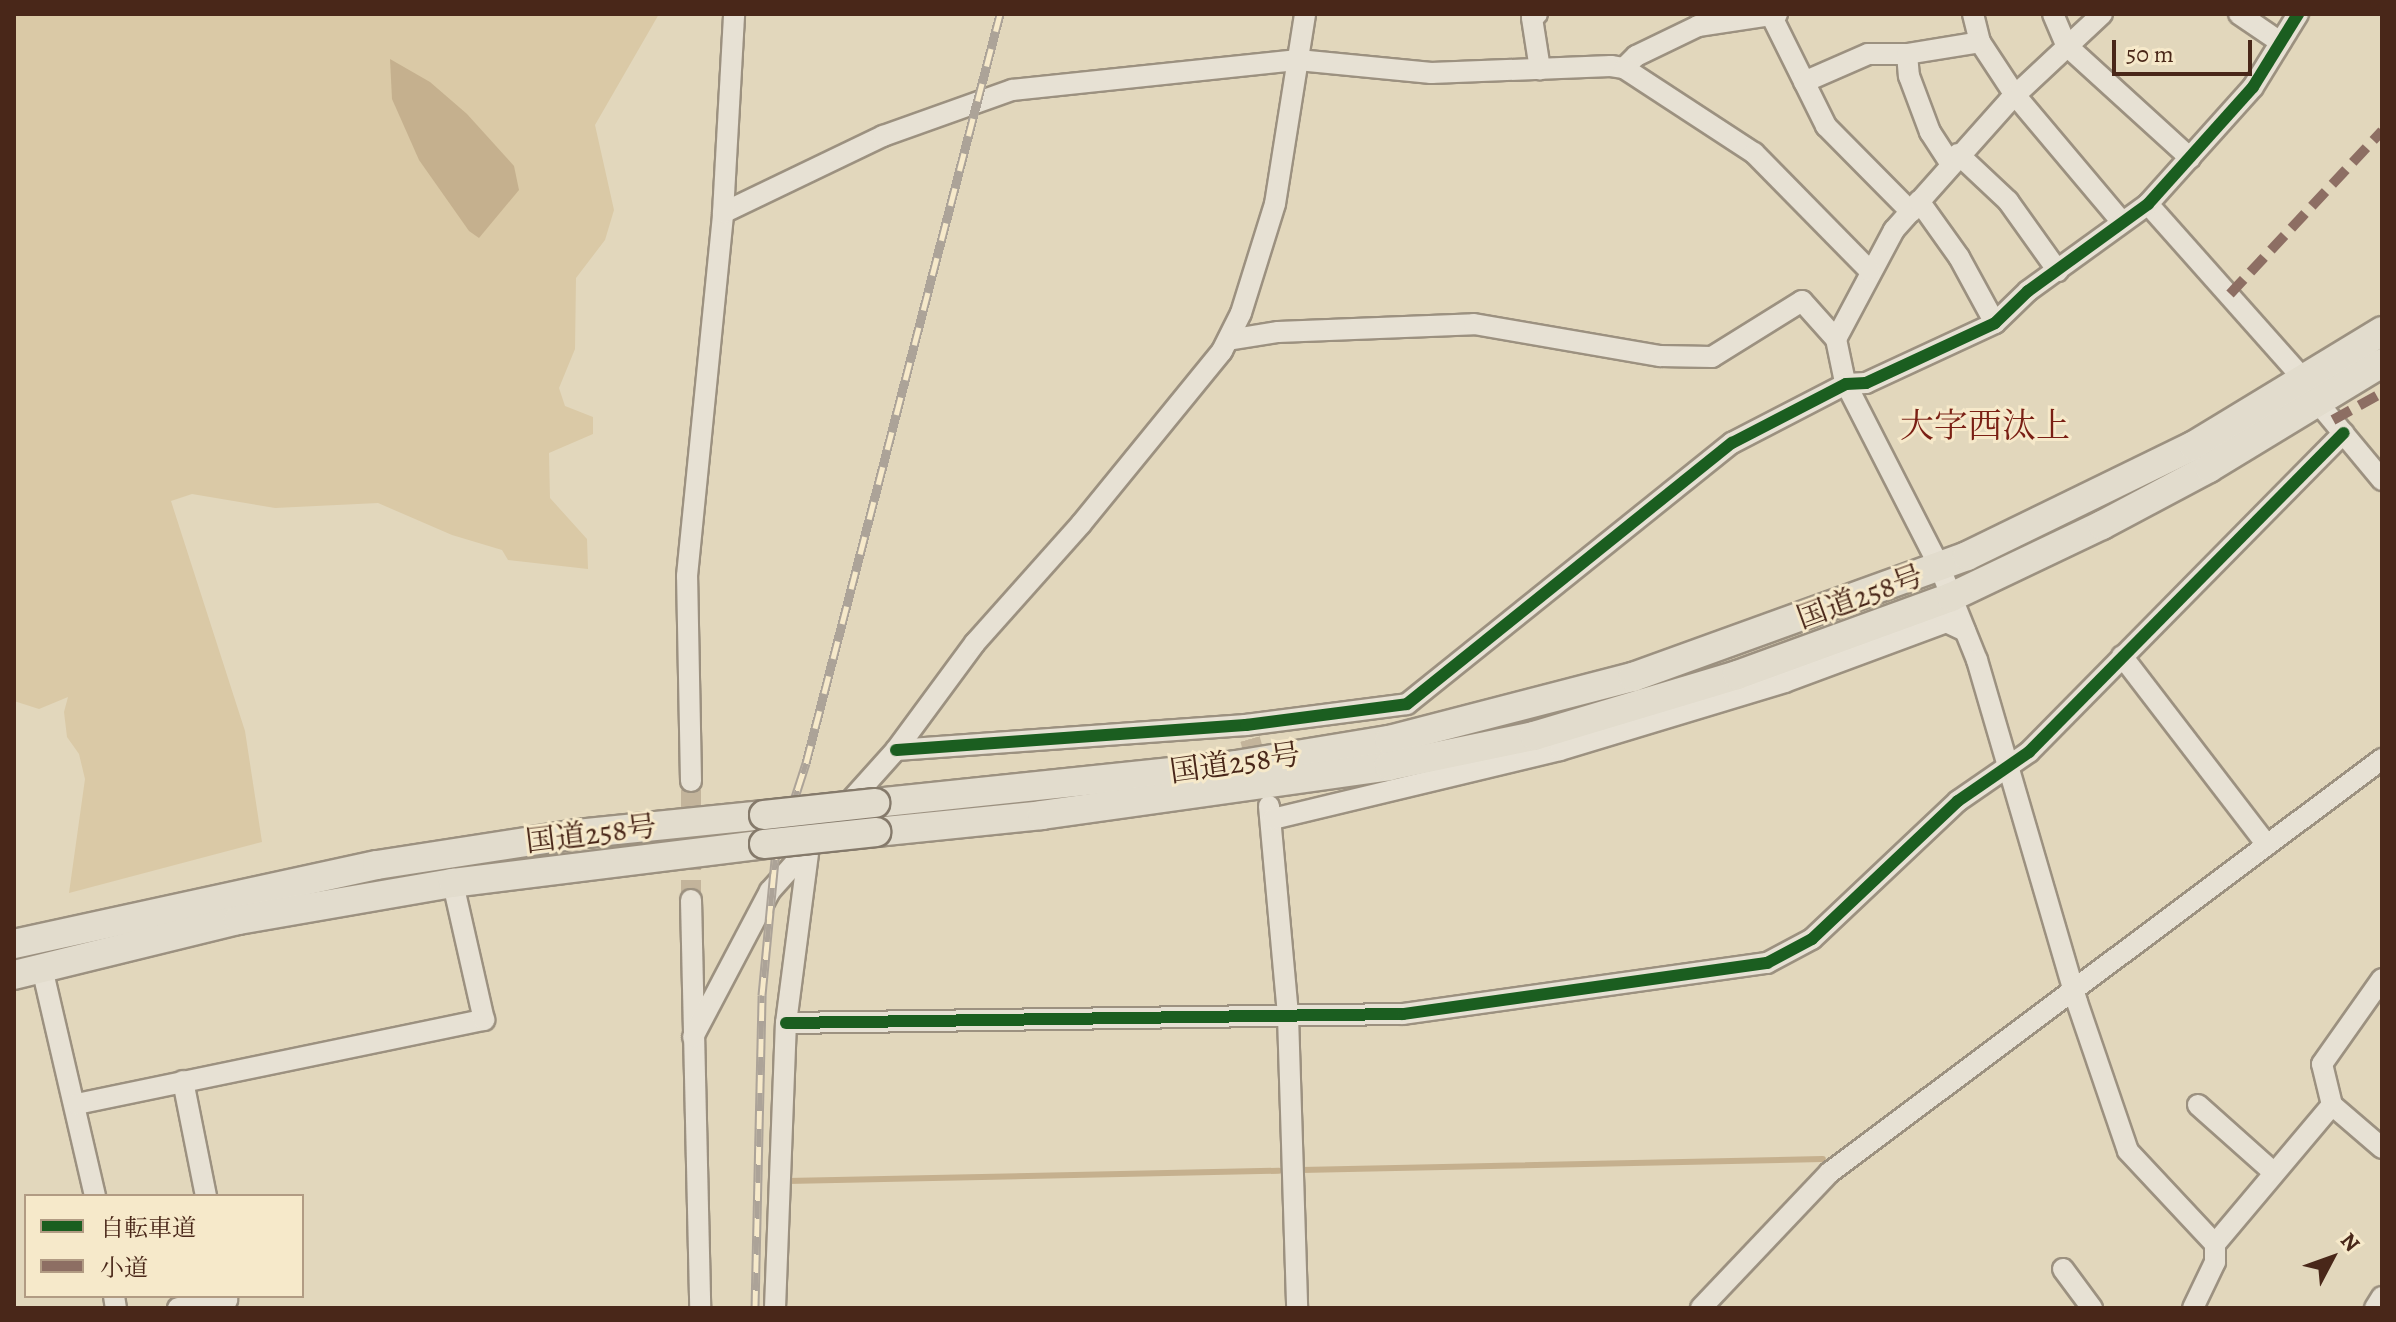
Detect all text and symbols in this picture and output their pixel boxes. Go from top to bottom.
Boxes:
scale bar [2116,24,2256,74]
text: 50 m [2126,38,2174,70]
district label: 大字西汰上 [1900,406,2070,446]
street label: 国道258号 [1792,558,1928,636]
street label: 国道258号 [1167,736,1303,790]
street label: 国道258号 [523,808,659,860]
legend [24,1194,304,1298]
text: 自転車道 [100,1212,196,1244]
north arrow [2292,1218,2372,1298]
text: N [2334,1226,2367,1258]
text: 小道 [100,1252,148,1284]

